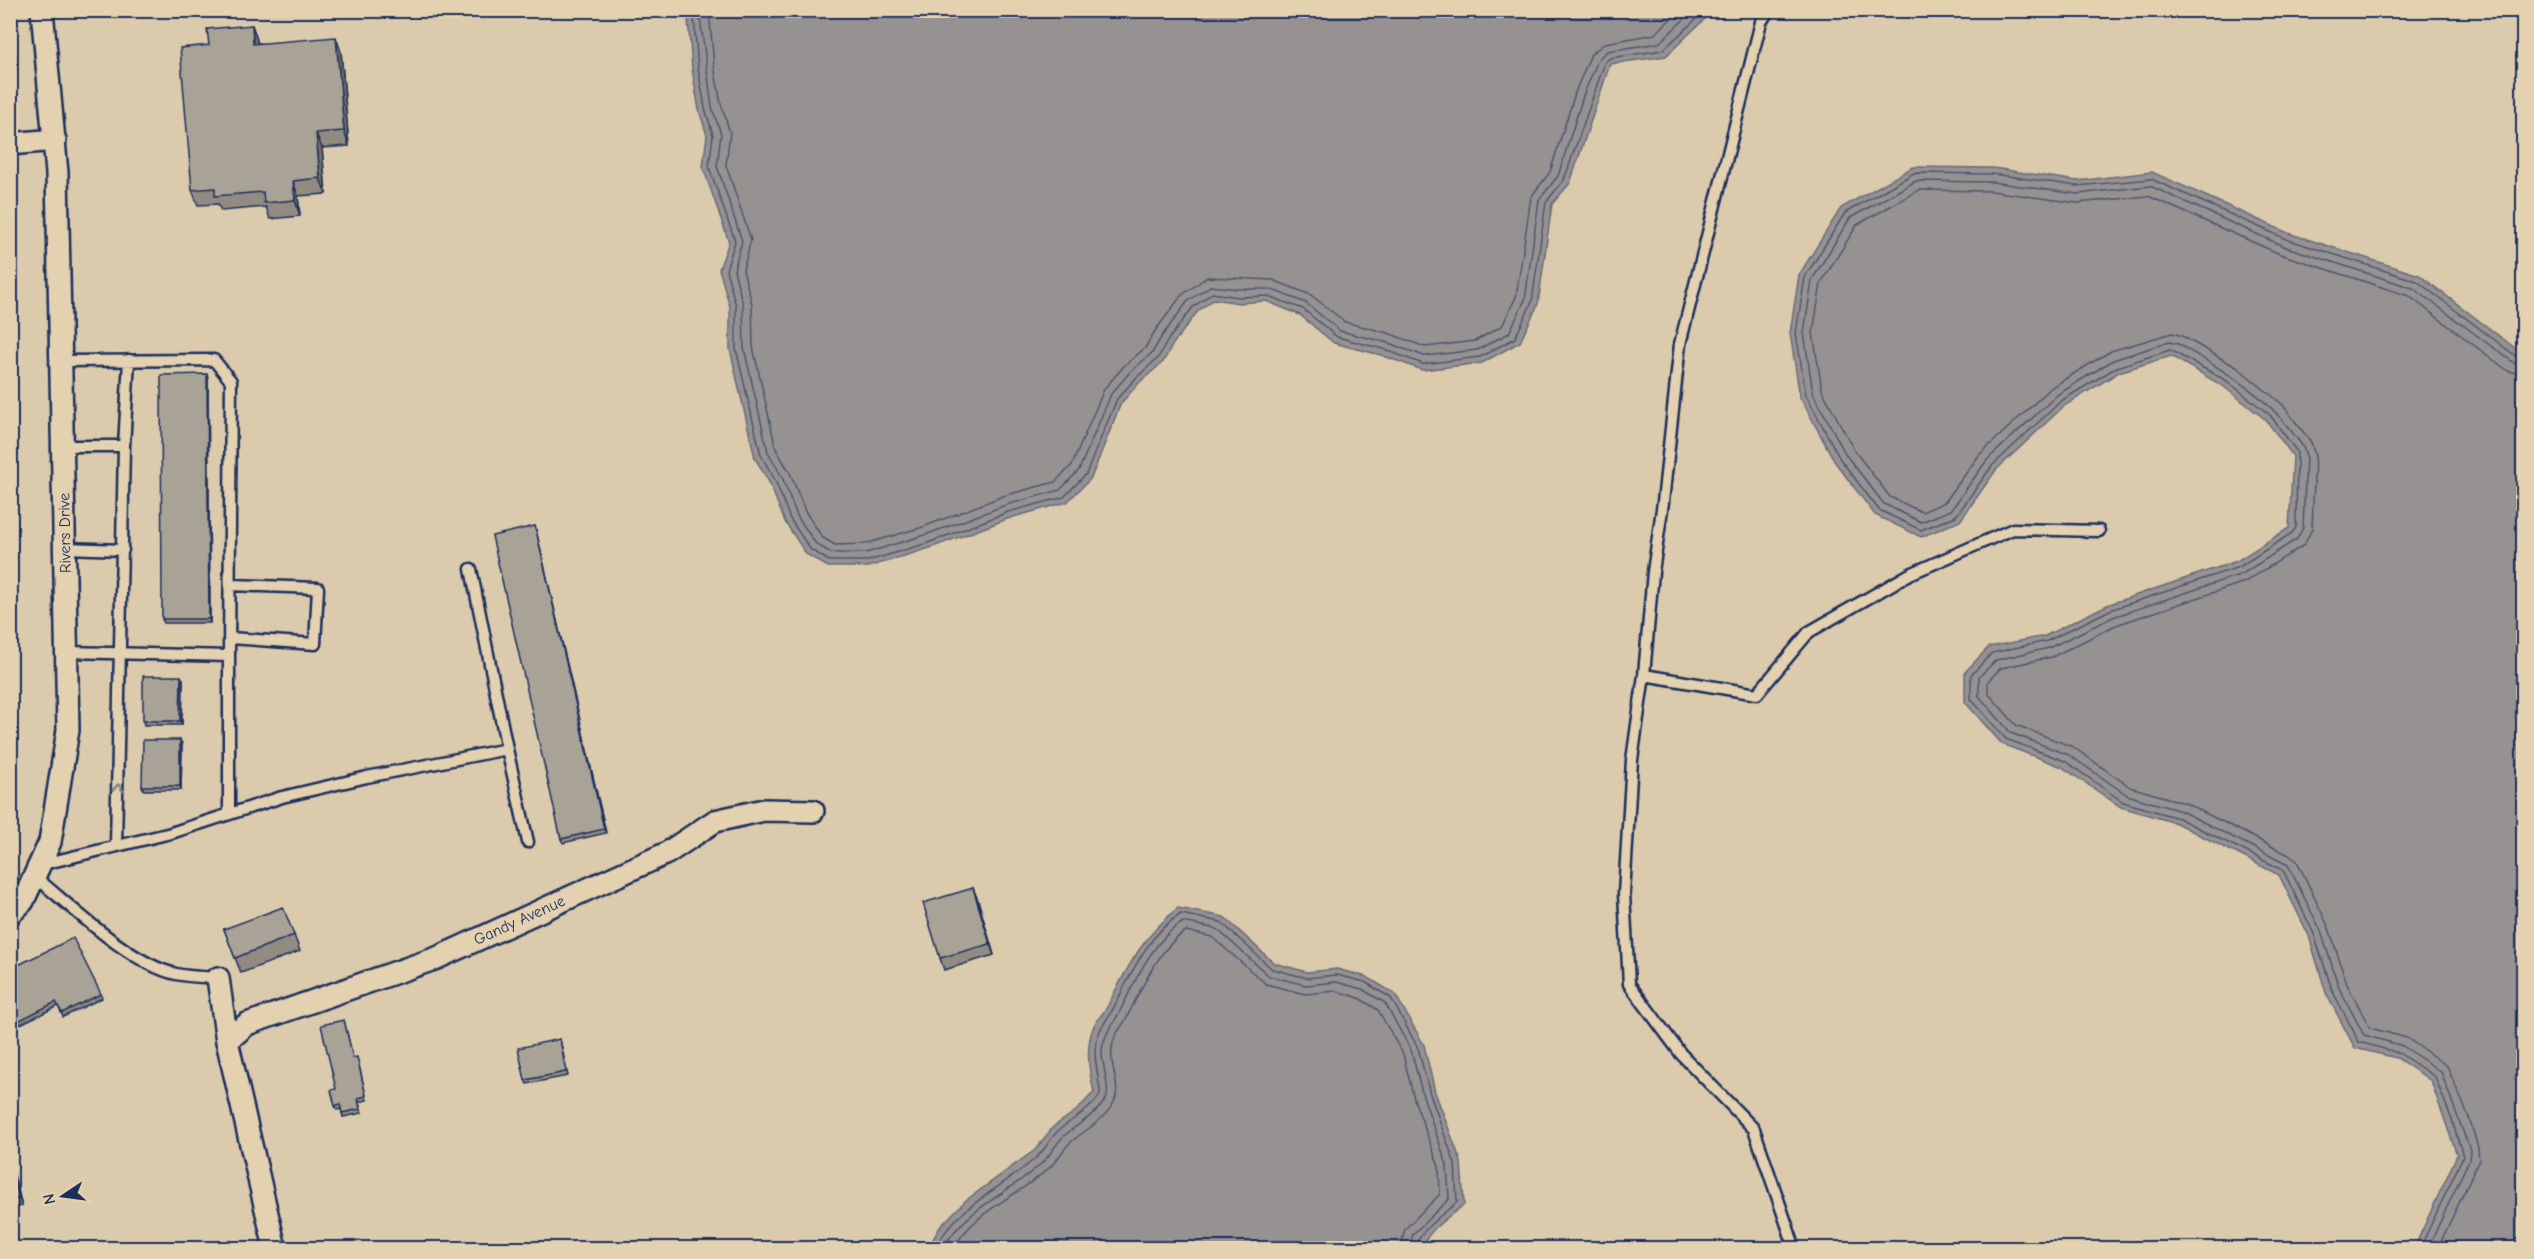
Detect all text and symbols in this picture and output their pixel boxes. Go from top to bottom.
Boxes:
street label: Rivers Drive [55,493,75,573]
one-way arrow [111,783,124,792]
street label: Gandy Avenue [471,892,568,949]
north arrow [33,1166,93,1226]
text: N [39,1192,59,1206]

